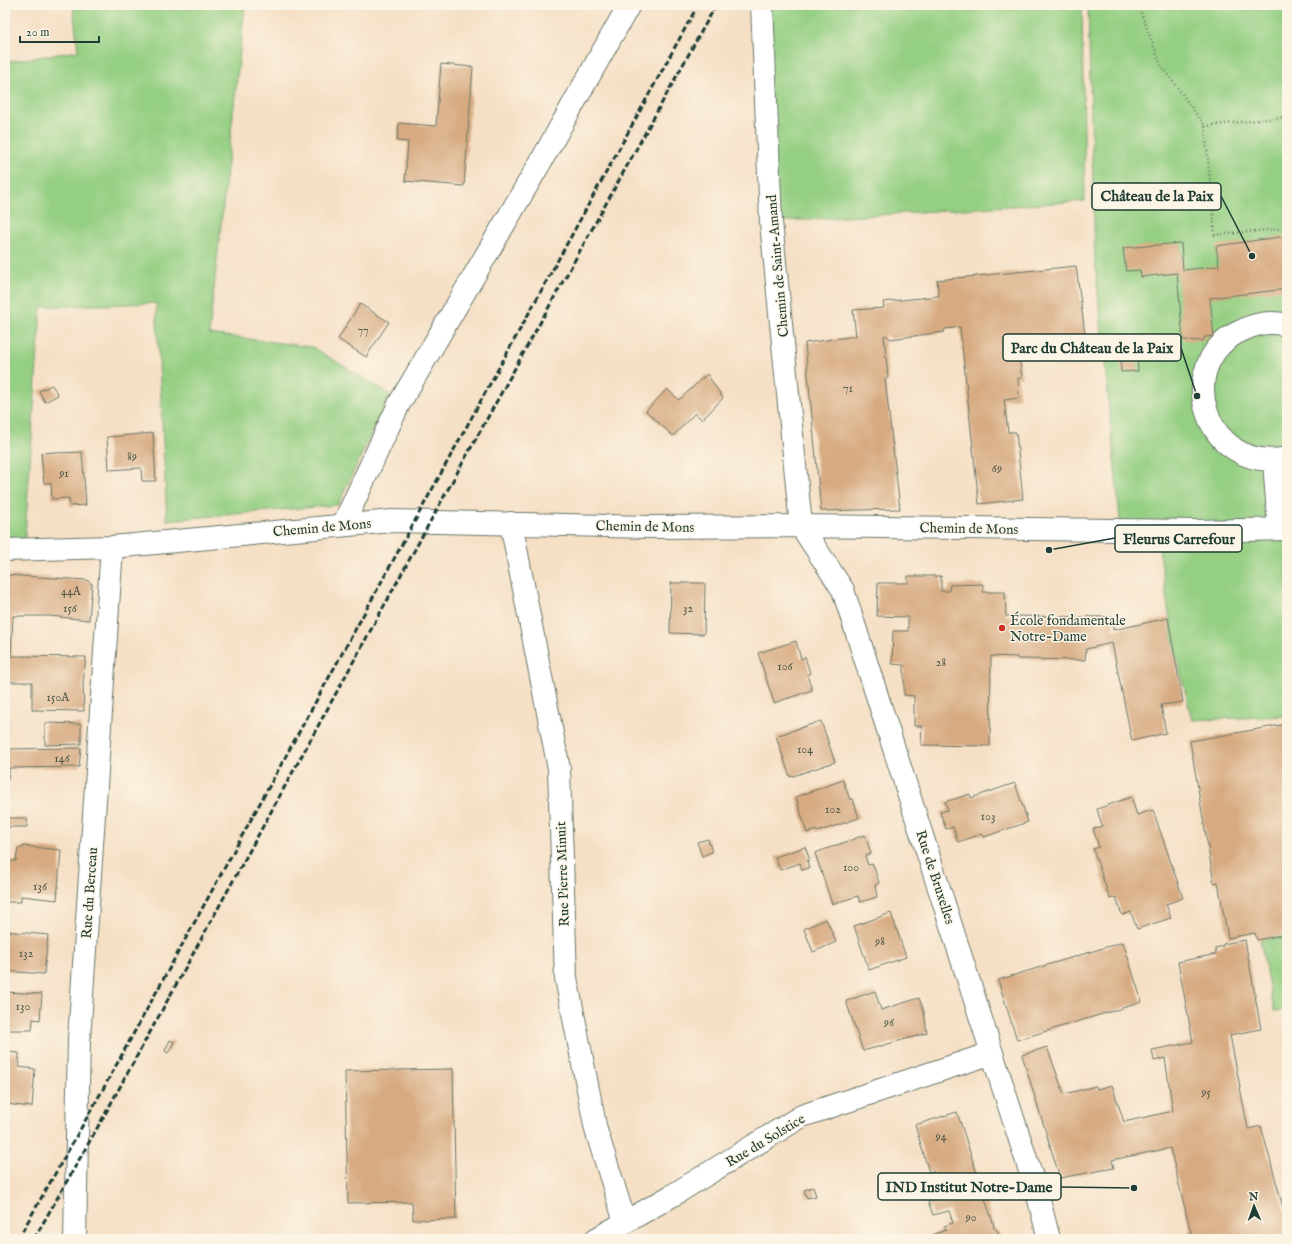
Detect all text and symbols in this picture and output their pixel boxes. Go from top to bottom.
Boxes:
scale bar [20,18,99,44]
text: 20 m [26,25,49,40]
callout: Château de la Paix [1092,183,1221,210]
text: Château de la Paix [1100,187,1214,206]
street label: Chemin de Saint-Amand [763,193,793,338]
house number: 77 [357,323,369,338]
callout: Parc du Château de la Paix [1003,334,1181,361]
text: Parc du Château de la Paix [1011,339,1174,358]
house number: 71 [843,381,853,396]
house number: 89 [127,449,137,464]
house number: 69 [992,461,1002,476]
house number: 91 [58,466,69,481]
street label: Chemin de Mons [272,515,372,541]
street label: Chemin de Mons [595,517,695,537]
street label: Chemin de Mons [919,519,1019,539]
callout: Fleurus Carrefour [1115,525,1242,552]
text: Fleurus Carrefour [1123,530,1235,549]
house number: 44A [61,584,82,599]
house number: 156 [63,601,78,616]
house number: 32 [683,601,693,616]
place label: École fondamentale Notre-Dame [1010,611,1126,646]
marker: École fondamentale Notre-Dame [997,623,1007,633]
house number: 28 [936,655,946,670]
house number: 106 [777,659,794,674]
house number: 150A [47,690,70,705]
house number: 104 [797,742,813,757]
house number: 146 [54,751,71,766]
house number: 102 [825,802,841,817]
house number: 103 [981,809,995,824]
street label: Rue Pierre Minuit [552,821,574,927]
street label: Rue de Bruxelles [911,828,959,927]
street label: Rue du Berceau [78,847,102,939]
house number: 100 [843,860,859,875]
house number: 136 [33,879,48,894]
house number: 98 [874,934,885,949]
house number: 132 [19,946,34,961]
house number: 130 [16,999,31,1014]
house number: 96 [883,1015,895,1030]
house number: 95 [1200,1085,1211,1100]
street label: Rue du Solstice [723,1110,809,1172]
house number: 94 [934,1129,947,1144]
callout: IND Institut Notre-Dame [878,1173,1061,1200]
text: IND Institut Notre-Dame [885,1178,1053,1197]
north arrow [1234,1186,1274,1226]
text: N [1248,1190,1259,1204]
house number: 90 [964,1210,977,1225]

